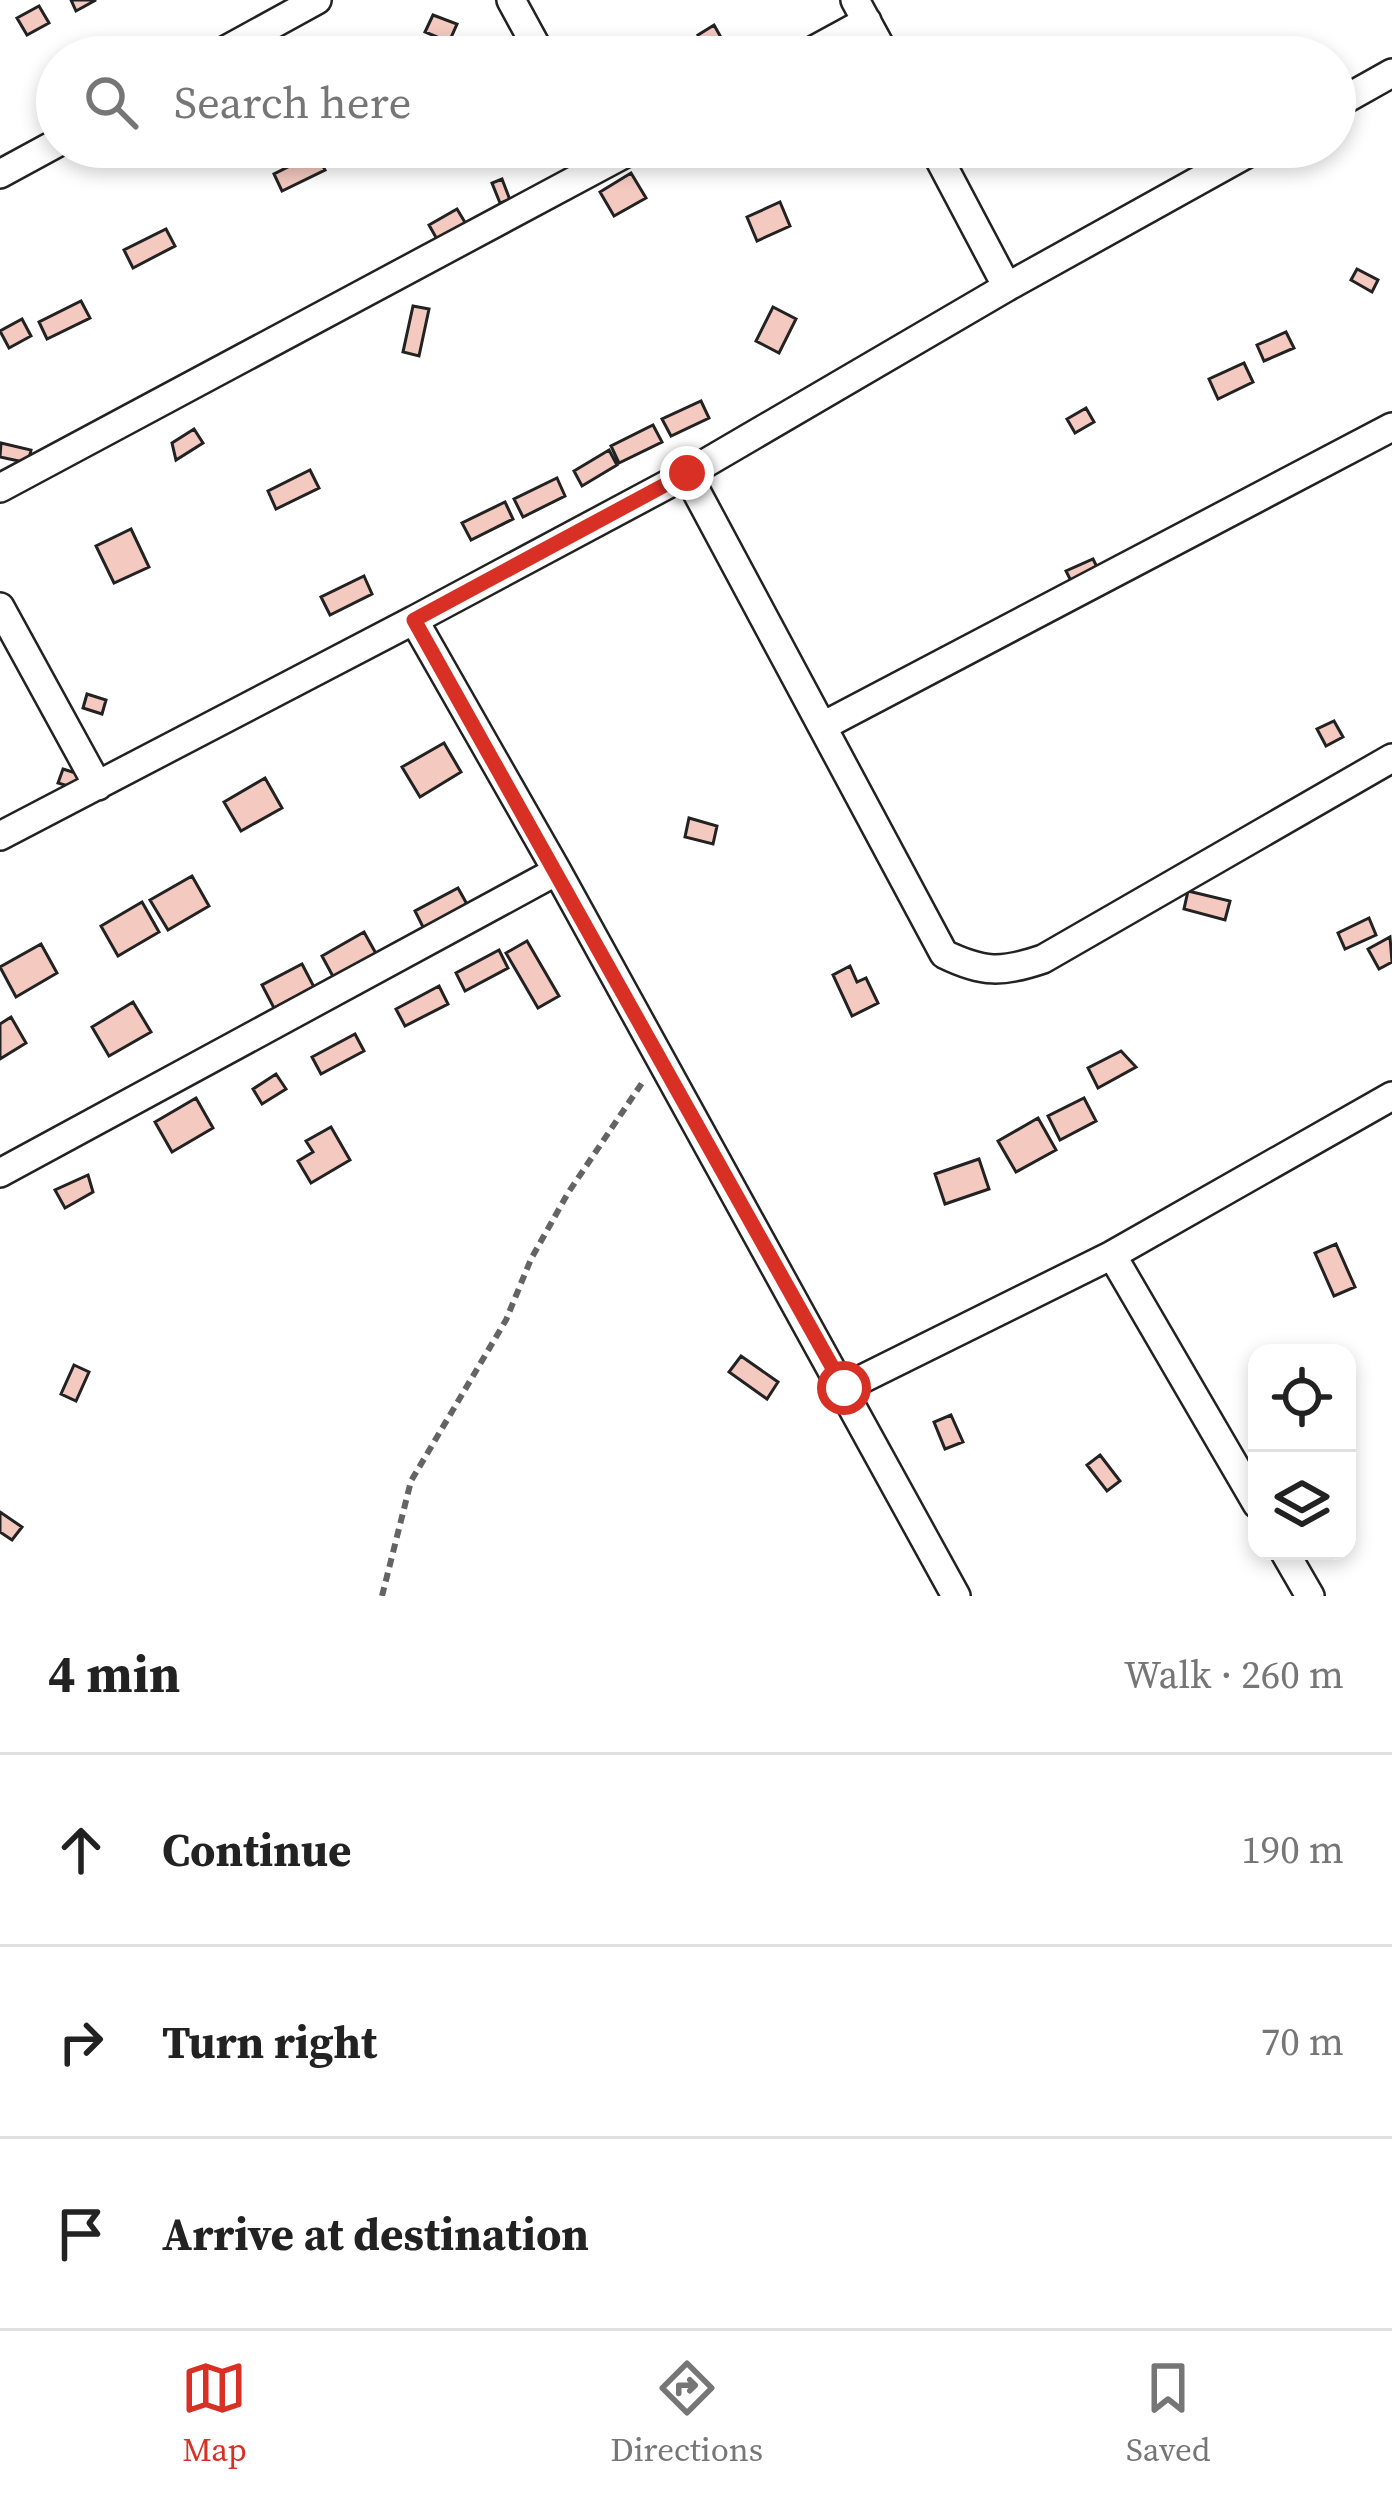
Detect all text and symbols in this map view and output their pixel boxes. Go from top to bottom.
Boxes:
search box [36,36,1356,168]
icon: search [78,69,144,135]
text: Search here [174,71,411,133]
route end [660,446,714,500]
map controls [1248,1344,1356,1560]
button: locate [1248,1344,1356,1452]
route start [817,1361,871,1415]
button: layers [1248,1452,1356,1560]
text: 4 min [48,1639,180,1709]
text: Walk · 260 m [1124,1648,1344,1701]
icon: ahead [48,1817,114,1883]
text: Continue [162,1819,351,1881]
text: 190 m [1241,1823,1344,1876]
icon: right [48,2009,114,2075]
text: Turn right [162,2011,377,2073]
text: 70 m [1261,2015,1344,2068]
icon: arrive [48,2201,114,2267]
text: Arrive at destination [162,2203,589,2265]
tab: Map [181,2355,247,2472]
tab: Directions [610,2355,763,2472]
tab: Saved [1126,2355,1211,2472]

